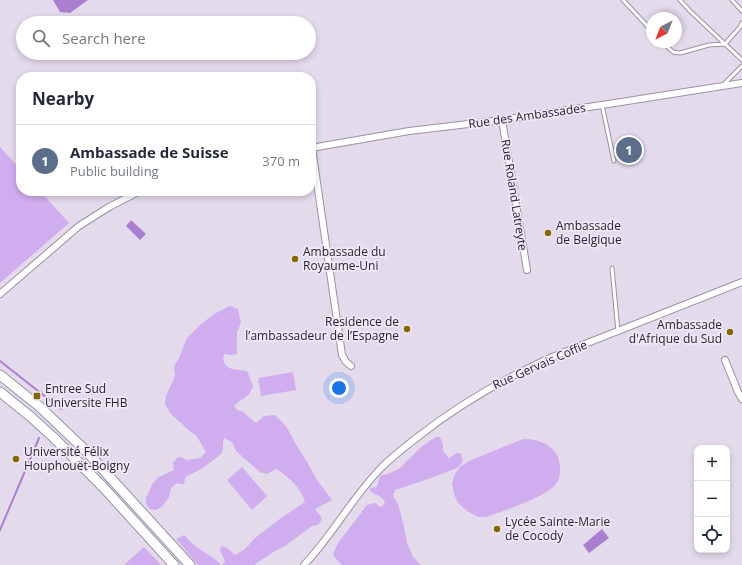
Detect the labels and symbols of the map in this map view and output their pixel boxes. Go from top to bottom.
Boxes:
north arrow [646,12,682,48]
street label: Rue des Ambassades [467,99,587,132]
pin: 1 [616,135,642,165]
street label: Rue Roland Latreyte [497,138,532,252]
place label: Ambassade de Belgique [556,217,622,248]
marker: Ambassade de Belgique [543,228,553,238]
place label: Ambassade du Royaume-Uni [303,243,386,274]
marker: Ambassade du Royaume-Uni [290,254,300,264]
place label: Residence de l’ambassadeur de l’Espagne [245,313,399,344]
place label: Ambassade d'Afrique du Sud [629,316,722,347]
marker: Residence de l’ambassadeur de l’Espagne [402,324,412,334]
marker: Ambassade d'Afrique du Sud [725,327,735,337]
street label: Rue Gervais Coffie [490,336,590,393]
your location [329,378,349,398]
place label: Entree Sud Universite FHB [45,380,128,411]
marker: Entree Sud Universite FHB [32,391,42,401]
place label: Université Félix Houphouët-Boigny [24,443,130,474]
marker: Université Félix Houphouët-Boigny [11,454,21,464]
place label: Lycée Sainte-Marie de Cocody [505,513,611,544]
marker: Lycée Sainte-Marie de Cocody [492,524,502,534]

